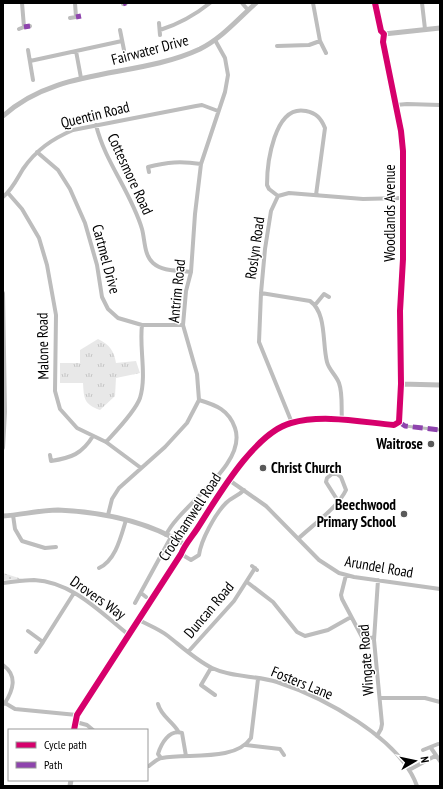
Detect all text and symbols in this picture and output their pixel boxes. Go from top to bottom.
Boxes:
street label: Fairwater Drive [109,30,191,69]
street label: Quentin Road [58,97,131,132]
street label: Cottesmore Road [103,130,158,218]
street label: Woodlands Avenue [380,164,399,262]
street label: Roslyn Road [241,216,268,280]
street label: Cartmel Drive [88,222,125,296]
street label: Antrim Road [164,258,189,324]
street label: Malone Road [32,312,53,380]
place label: Waitrose [375,434,423,453]
marker: Waitrose [426,439,436,449]
place label: Christ Church [271,458,342,477]
marker: Christ Church [258,463,268,473]
street label: Crockhamwell Road [154,469,225,564]
place label: Beechwood Primary School [317,495,396,531]
marker: Beechwood Primary School [399,509,409,519]
street label: Arundel Road [343,551,415,582]
street label: Drovers Way [67,572,130,624]
street label: Duncan Road [180,578,238,642]
street label: Wingate Road [354,624,377,696]
street label: Fosters Lane [268,662,336,704]
legend [8,729,148,781]
text: Cycle path [44,737,87,752]
north arrow [395,741,435,781]
text: N [417,755,432,764]
text: Path [44,757,62,772]

